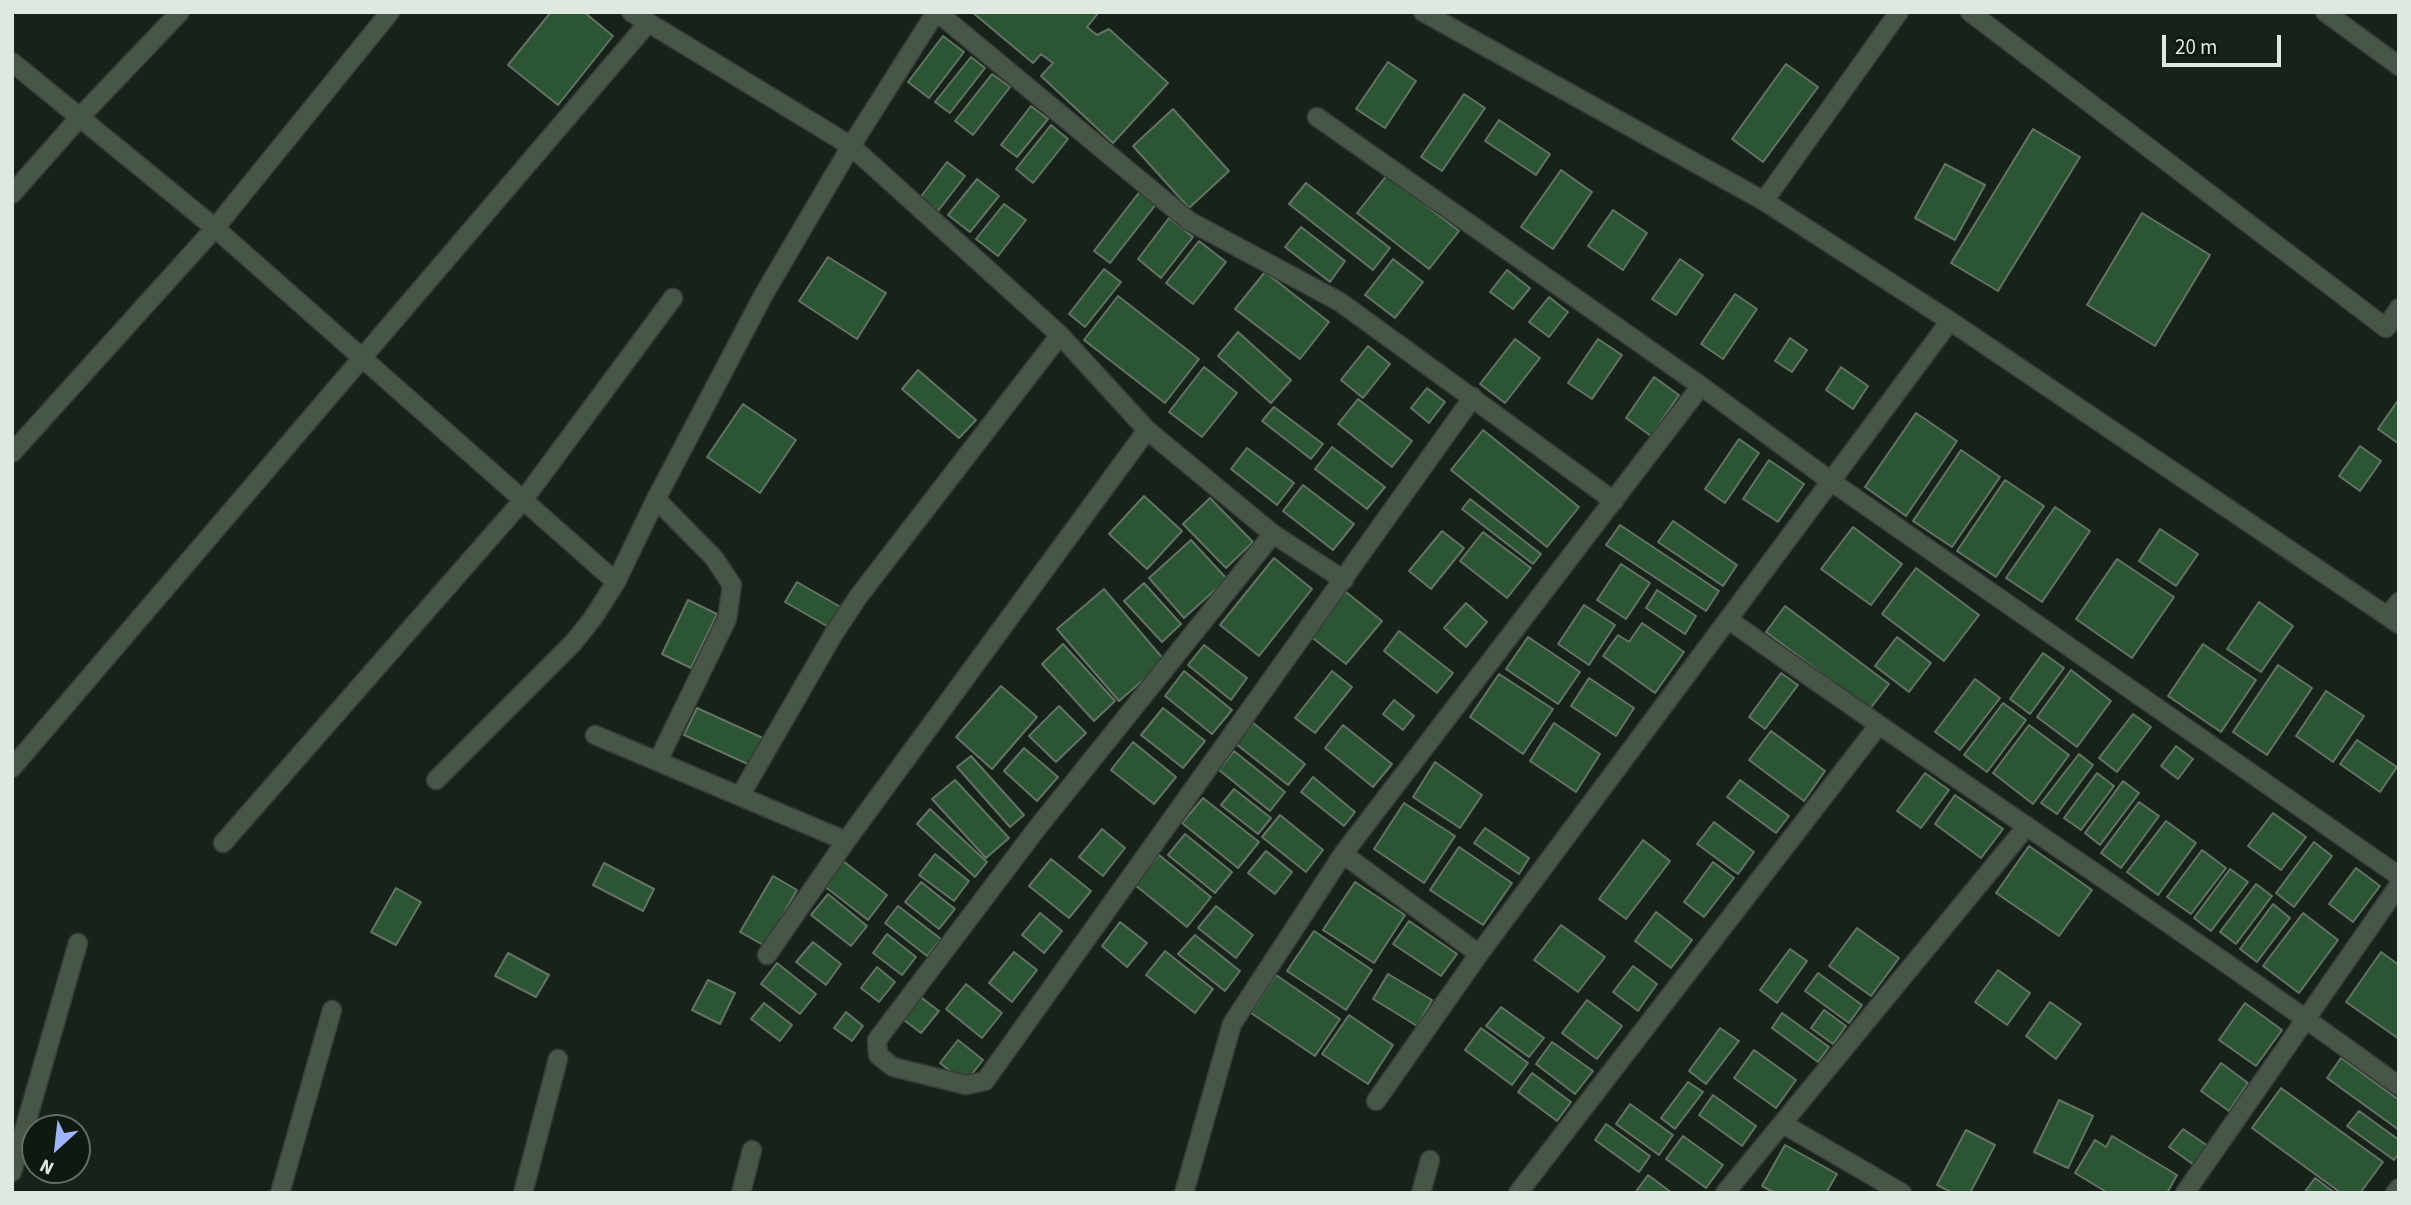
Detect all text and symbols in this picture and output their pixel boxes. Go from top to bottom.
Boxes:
scale bar [2166,21,2285,65]
text: 20 m [2175,32,2217,62]
north arrow [21,1114,91,1184]
text: N [35,1151,59,1181]

